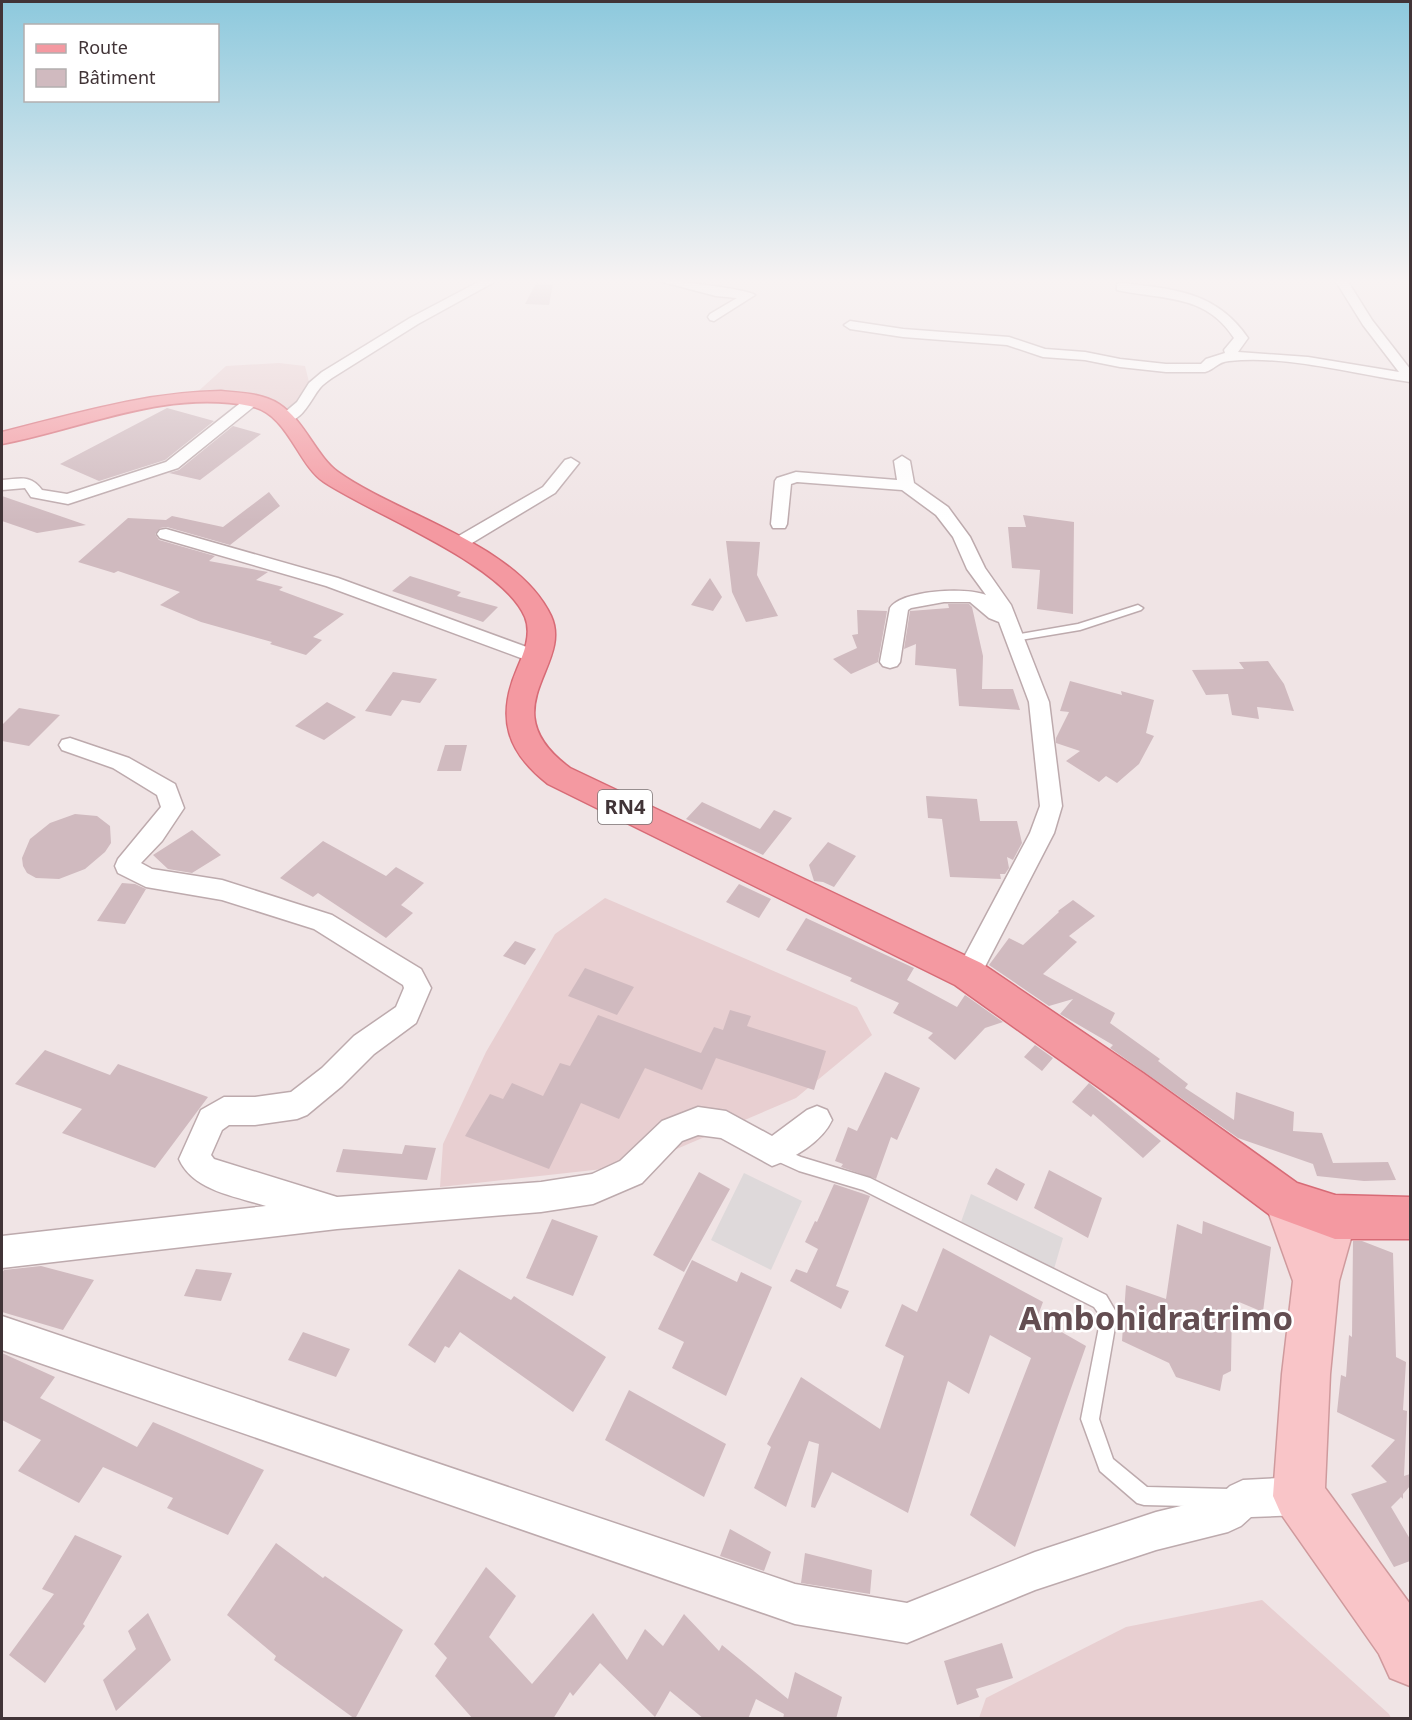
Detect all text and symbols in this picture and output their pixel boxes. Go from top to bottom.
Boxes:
legend [24,24,219,102]
text: Route [78,35,128,59]
text: Bâtiment [78,65,156,89]
road number: RN4 [598,790,652,824]
district label: Ambohidratrimo [1019,1295,1293,1340]

